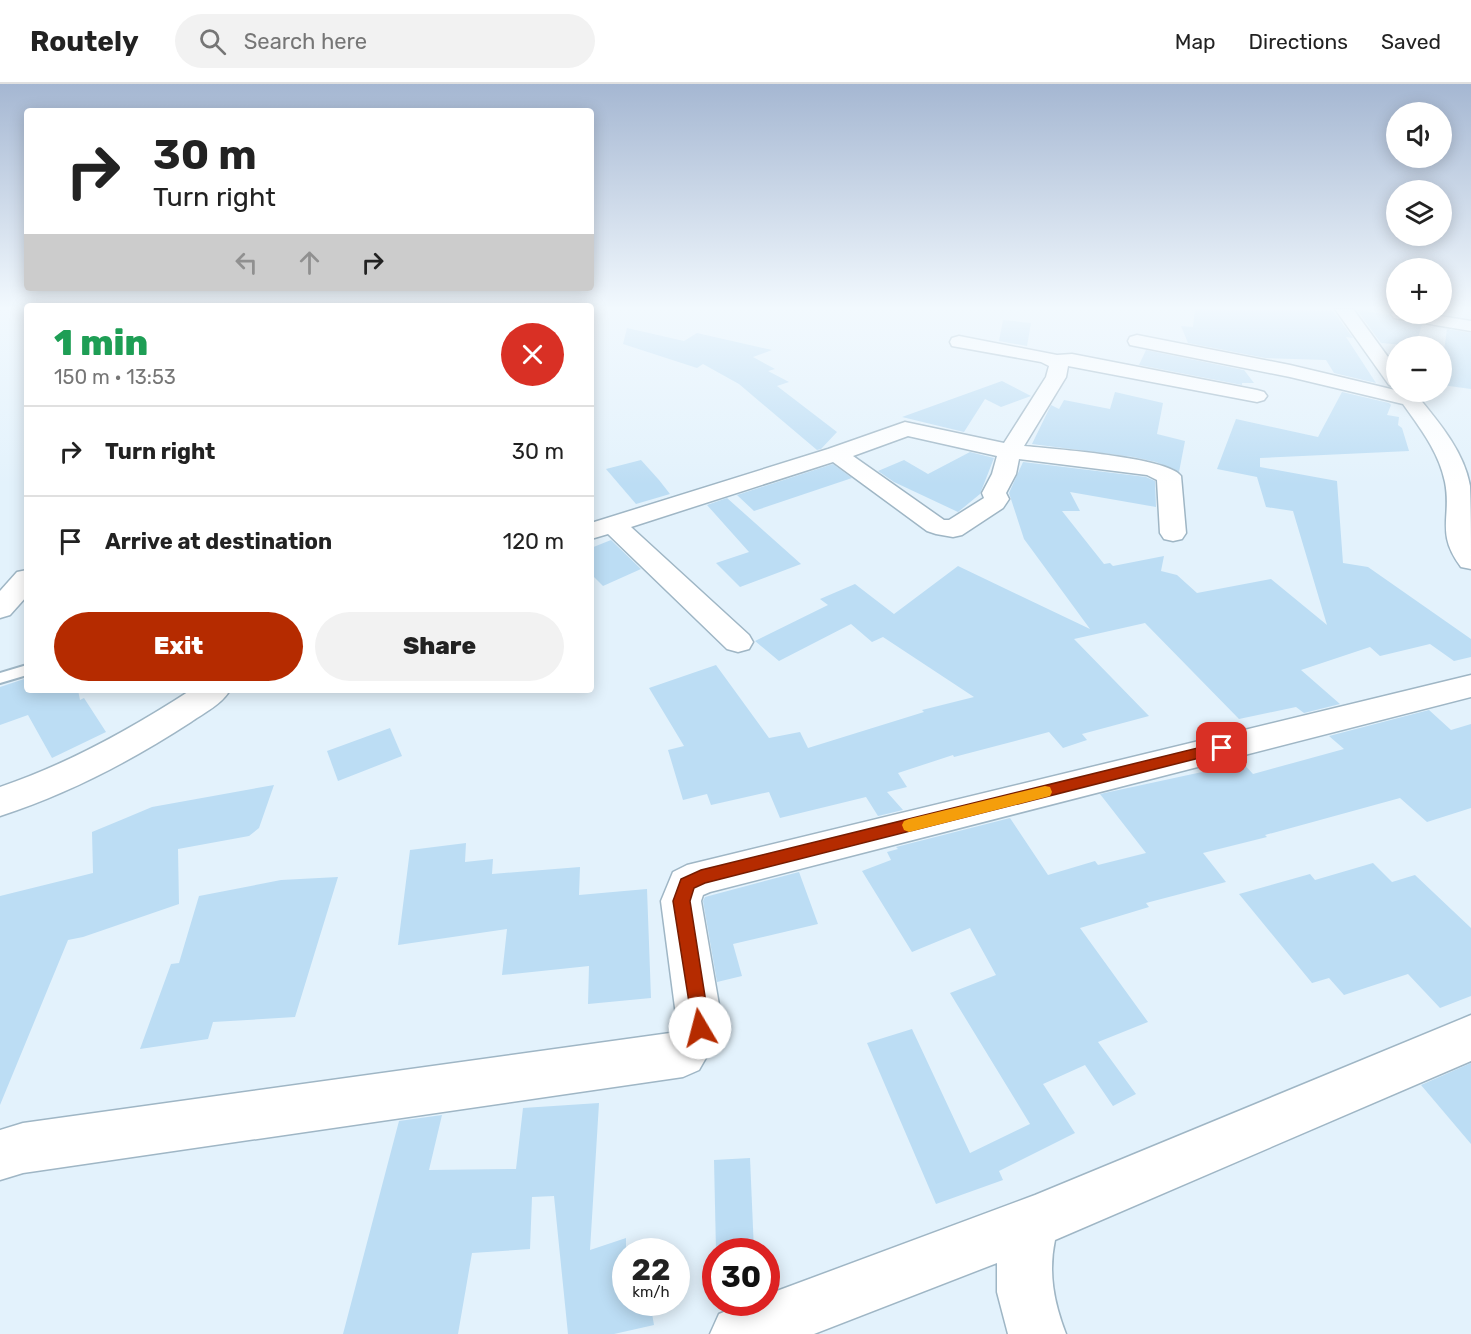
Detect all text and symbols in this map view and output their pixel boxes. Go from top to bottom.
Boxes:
search box [175,14,595,68]
text: Routely [30,25,139,58]
icon: search [196,25,229,58]
text: Search here [244,28,367,55]
text: Map [1175,29,1216,54]
text: Directions [1249,29,1348,54]
text: Saved [1381,29,1441,54]
map controls [1386,102,1452,402]
button: sound [1386,102,1452,168]
text: 30 m [153,130,257,180]
icon: right [54,132,132,210]
button: layers [1386,180,1452,246]
text: Turn right [153,181,276,213]
icon: left [230,246,263,279]
icon: ahead [293,246,326,279]
icon: right [356,246,389,279]
button: + [1386,258,1452,324]
text: 1 min [54,321,148,364]
button: close [501,323,564,386]
button: − [1386,336,1452,402]
text: 150 m · 13:53 [54,365,176,389]
icon: right [54,435,87,468]
text: Turn right [105,438,215,465]
text: 30 m [512,438,564,465]
icon: arrive [54,525,87,558]
text: Arrive at destination [105,528,332,555]
text: 120 m [503,528,564,555]
button: Exit [54,612,303,681]
button: Share [315,612,564,681]
pin [1196,722,1247,773]
icon: arrive [1205,731,1238,764]
position arrow [668,996,732,1060]
speed limit sign: 30 [702,1238,780,1316]
text: 22 [632,1252,671,1288]
text: km/h [632,1283,670,1301]

